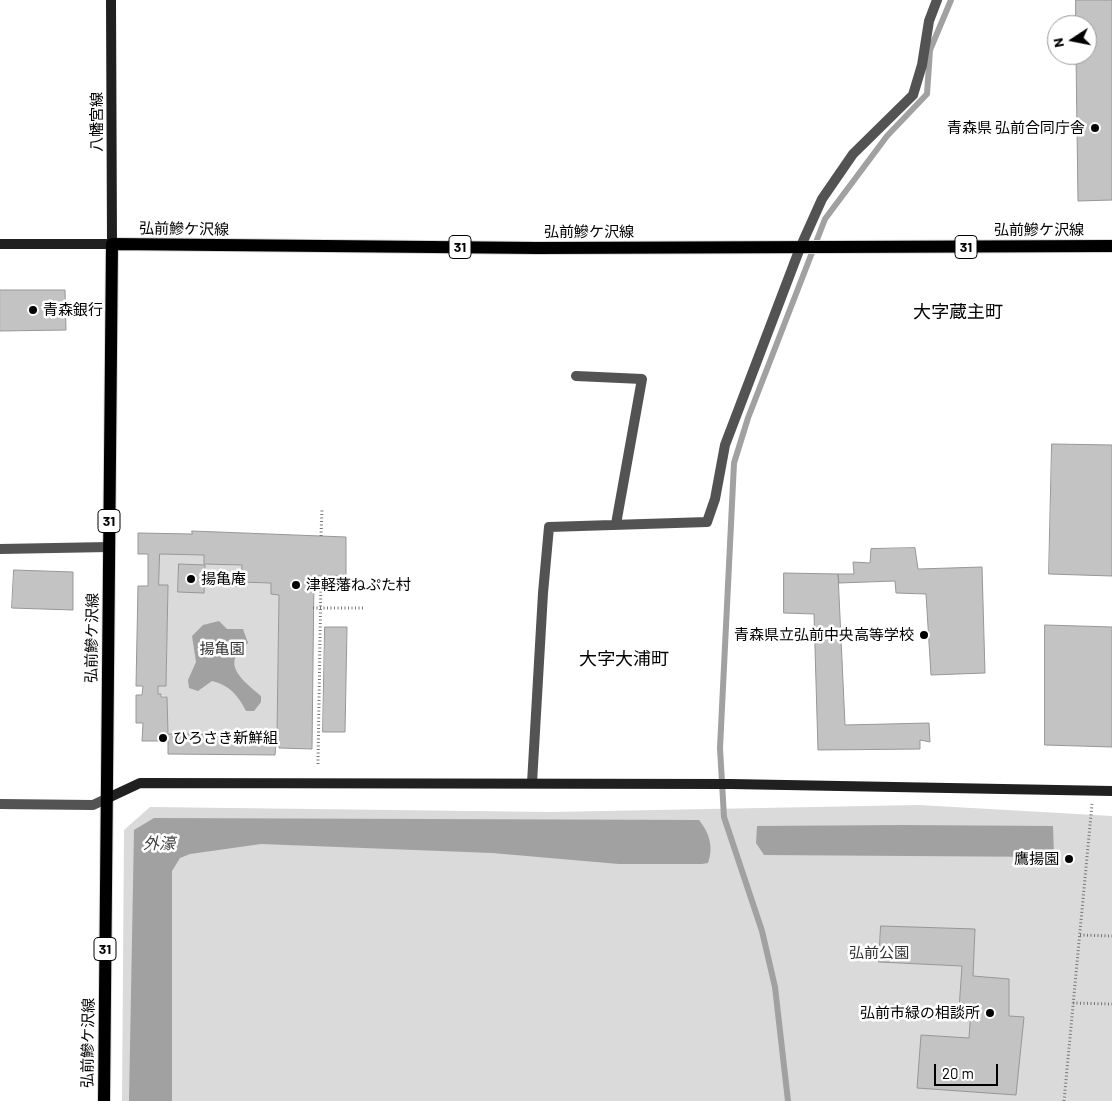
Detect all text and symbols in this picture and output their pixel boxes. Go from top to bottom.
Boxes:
north arrow [1047,15,1097,65]
text: N [1049,37,1067,49]
street label: 八幡宮線 [88,92,106,152]
place label: 青森県 弘前合同庁舎 [947,119,1085,137]
marker: 青森県 弘前合同庁舎 [1089,122,1101,134]
street label: 弘前鰺ケ沢線 [139,219,229,239]
street label: 弘前鰺ケ沢線 [994,221,1084,239]
street label: 弘前鰺ケ沢線 [544,223,634,241]
road number: 31 [449,236,471,258]
road number: 31 [955,236,977,258]
place label: 青森銀行 [43,301,103,319]
district label: 大字蔵主町 [913,301,1003,323]
marker: 青森銀行 [27,304,39,316]
road number: 31 [98,510,120,532]
place label: 揚亀庵 [201,570,246,588]
marker: 揚亀庵 [185,573,197,585]
place label: 津軽藩ねぷた村 [306,576,411,594]
marker: 津軽藩ねぷた村 [290,579,302,591]
street label: 弘前鰺ケ沢線 [82,593,102,683]
place label: 青森県立弘前中央高等学校 [734,626,914,644]
marker: 青森県立弘前中央高等学校 [918,629,930,641]
park label: 揚亀園 [200,640,244,658]
district label: 大字大浦町 [579,648,669,670]
place label: ひろさき新鮮組 [173,729,278,747]
marker: ひろさき新鮮組 [157,732,169,744]
water label: 外濠 [143,834,175,854]
place label: 鷹揚園 [1014,850,1059,868]
marker: 鷹揚園 [1063,853,1075,865]
road number: 31 [94,938,116,961]
park label: 弘前公園 [849,944,909,962]
street label: 弘前鰺ケ沢線 [78,998,98,1088]
place label: 弘前市緑の相談所 [860,1004,980,1022]
marker: 弘前市緑の相談所 [984,1007,996,1019]
scale bar [937,1054,1001,1086]
text: 20 m [942,1064,974,1082]

